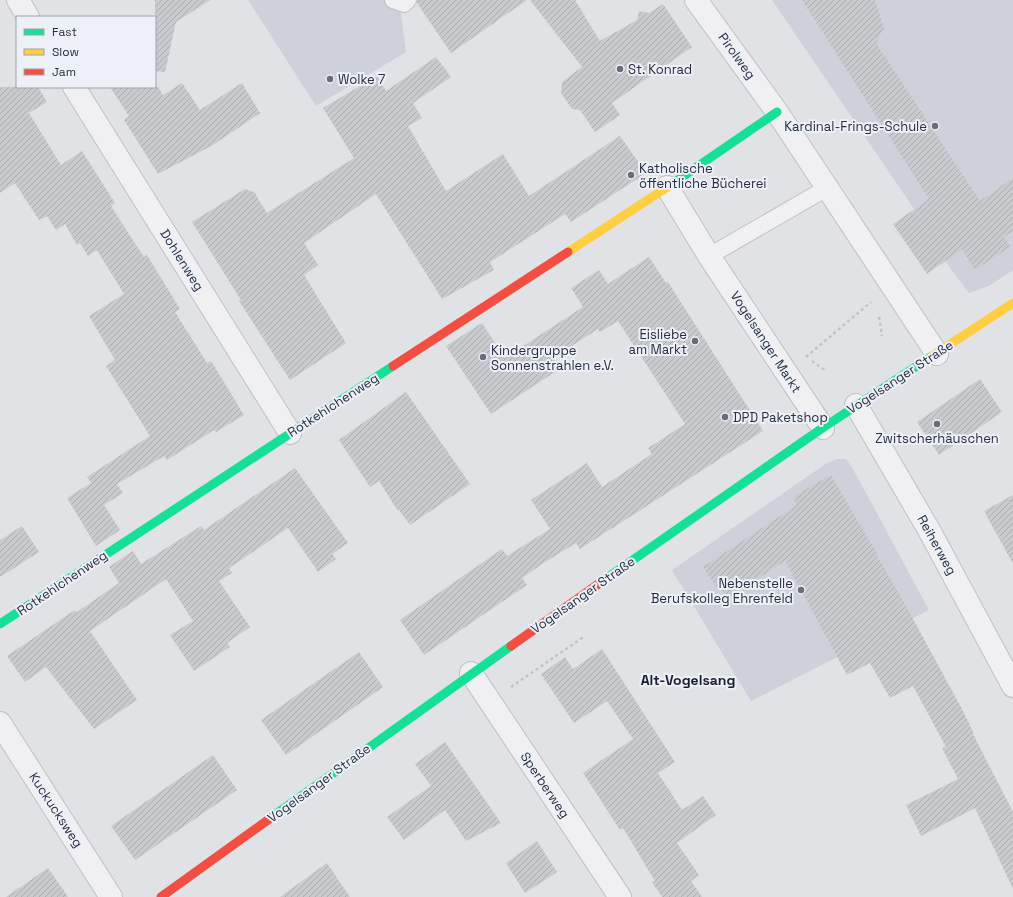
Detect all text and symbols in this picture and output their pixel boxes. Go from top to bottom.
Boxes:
legend [16,16,156,88]
text: Fast [52,24,77,40]
street label: Pirolweg [714,29,760,83]
text: Slow [52,44,79,60]
place label: St. Konrad [628,61,692,78]
text: Jam [52,64,76,80]
marker: St. Konrad [615,64,625,74]
place label: Wolke 7 [338,71,385,88]
marker: Wolke 7 [325,74,335,84]
place label: Kardinal-Frings-Schule [784,118,927,135]
marker: Kardinal-Frings-Schule [930,121,940,131]
place label: Katholische öffentliche Bücherei [639,160,767,192]
marker: Katholische öffentliche Bücherei [626,170,636,180]
street label: Dohlenweg [156,226,208,294]
street label: Vogelsanger Markt [727,288,805,396]
place label: Eisliebe am Markt [628,326,687,358]
marker: Eisliebe am Markt [690,336,700,346]
street label: Vogelsanger Straße [844,336,956,418]
place label: Kindergruppe Sonnenstrahlen e.V. [491,342,614,374]
marker: Kindergruppe Sonnenstrahlen e.V. [478,352,488,362]
street label: Rotkehlchenweg [284,369,382,441]
place label: DPD Paketshop [733,409,828,426]
marker: DPD Paketshop [720,412,730,422]
marker: Zwitscherhäuschen [932,419,942,429]
place label: Zwitscherhäuschen [875,430,999,447]
street label: Reiherweg [914,512,960,578]
street label: Rotkehlchenweg [14,547,110,619]
street label: Vogelsanger Straße [528,553,638,637]
place label: Nebenstelle Berufskolleg Ehrenfeld [651,575,793,607]
marker: Nebenstelle Berufskolleg Ehrenfeld [796,585,806,595]
district label: Alt-Vogelsang [641,671,735,689]
street label: Vogelsanger Straße [264,740,374,826]
street label: Sperberweg [517,749,573,821]
street label: Kuckucksweg [25,769,87,851]

